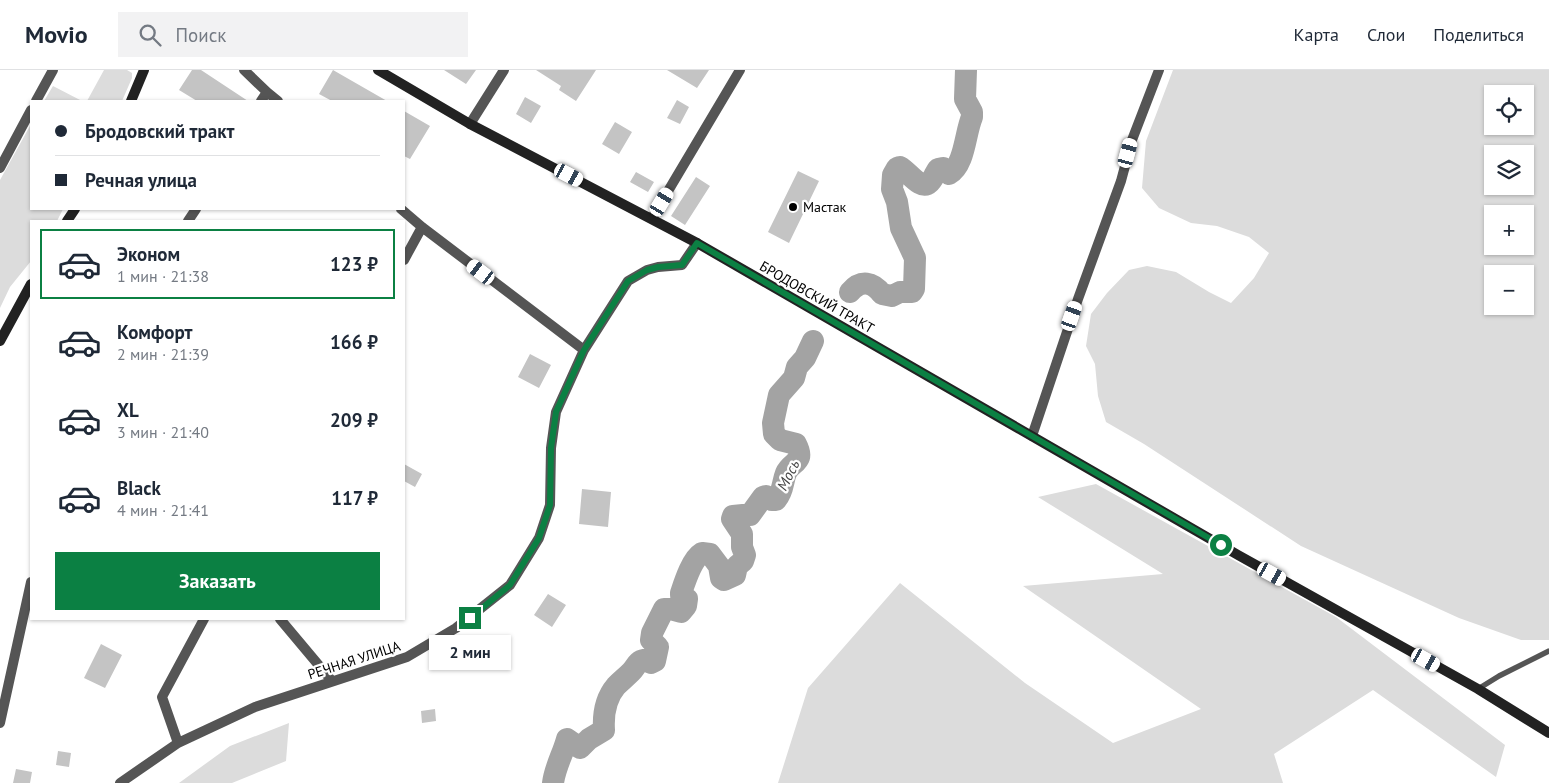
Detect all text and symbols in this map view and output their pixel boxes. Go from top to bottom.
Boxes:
search box [118,12,468,57]
text: Movio [25,19,88,50]
icon: search [136,21,164,49]
text: Поиск [176,23,226,47]
text: Карта [1294,23,1339,46]
text: Слои [1367,23,1405,46]
text: Поделиться [1433,23,1524,46]
map controls [1484,85,1534,315]
button: locate [1484,85,1534,135]
text: Бродовский тракт [85,119,234,143]
car [1116,137,1139,169]
button: layers [1484,145,1534,195]
car [552,161,585,189]
text: Речная улица [85,168,197,192]
car [647,185,676,219]
place label: Мастак [803,198,847,216]
marker: Мастак [787,201,799,213]
button: + [1484,205,1534,255]
icon: car [57,242,102,287]
text: Эконом [117,242,180,266]
text: 123 ₽ [330,252,378,276]
car [464,257,497,287]
street label: БРОДОВСКИЙ ТРАКТ [757,257,878,337]
button: − [1484,265,1534,315]
text: 1 мин · 21:38 [117,266,209,286]
car [1060,299,1083,333]
icon: car [57,320,102,365]
text: Комфорт [117,320,193,344]
text: 166 ₽ [330,330,378,354]
text: 2 мин · 21:39 [117,344,209,364]
icon: car [57,398,102,443]
text: XL [117,398,139,422]
text: 209 ₽ [330,408,378,432]
text: 3 мин · 21:40 [117,422,209,442]
water label: Мось [772,456,804,493]
icon: car [57,476,102,521]
text: Black [117,476,161,500]
text: 117 ₽ [331,486,378,510]
text: 4 мин · 21:41 [117,500,209,520]
route start [1210,534,1232,556]
button: Заказать [55,552,380,610]
car [1255,560,1288,588]
route end [459,607,481,629]
street label: РЕЧНАЯ УЛИЦА [306,636,403,683]
callout: 2 мин [429,636,511,670]
text: 2 мин [449,642,491,662]
car [1409,646,1442,674]

